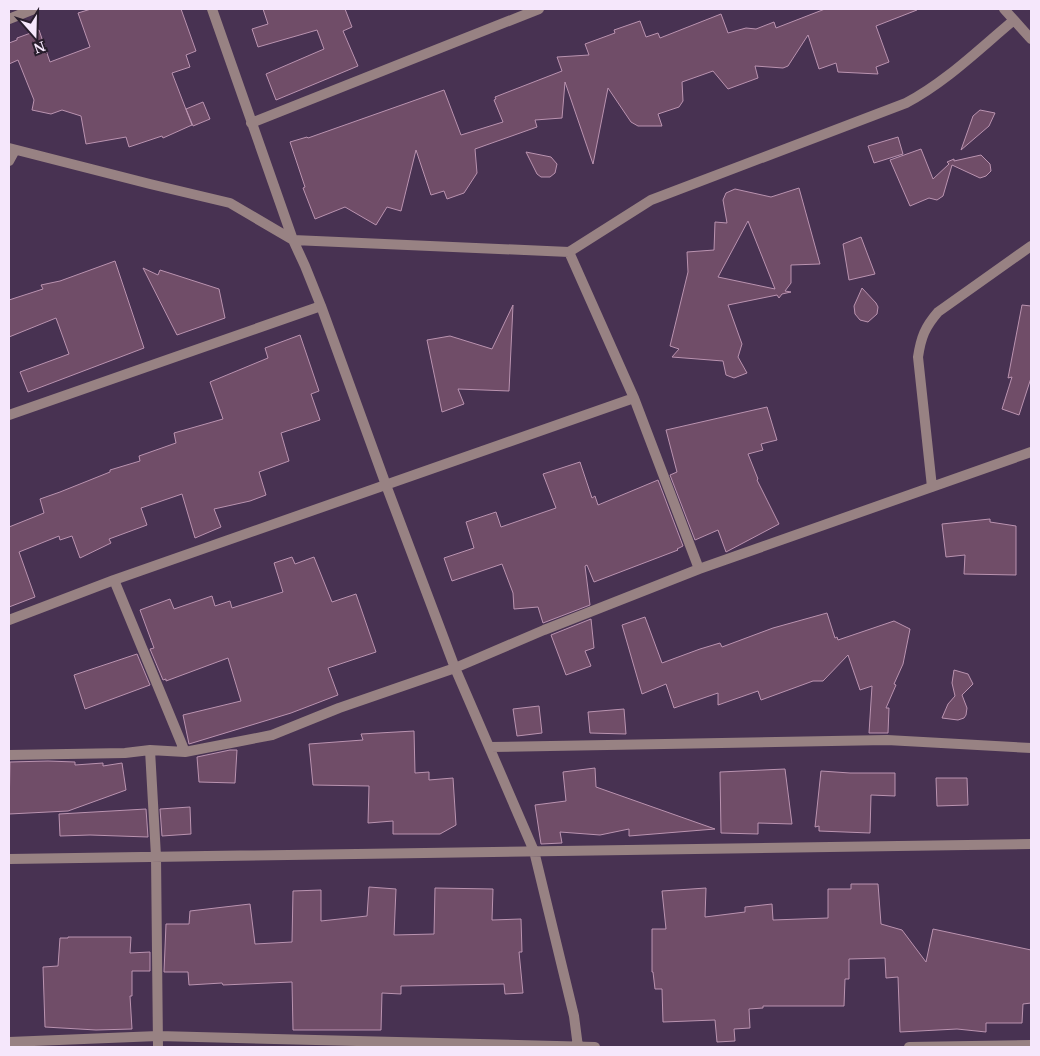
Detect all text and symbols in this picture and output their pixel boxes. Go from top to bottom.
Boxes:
north arrow [10,10,60,60]
text: N [31,37,48,59]

